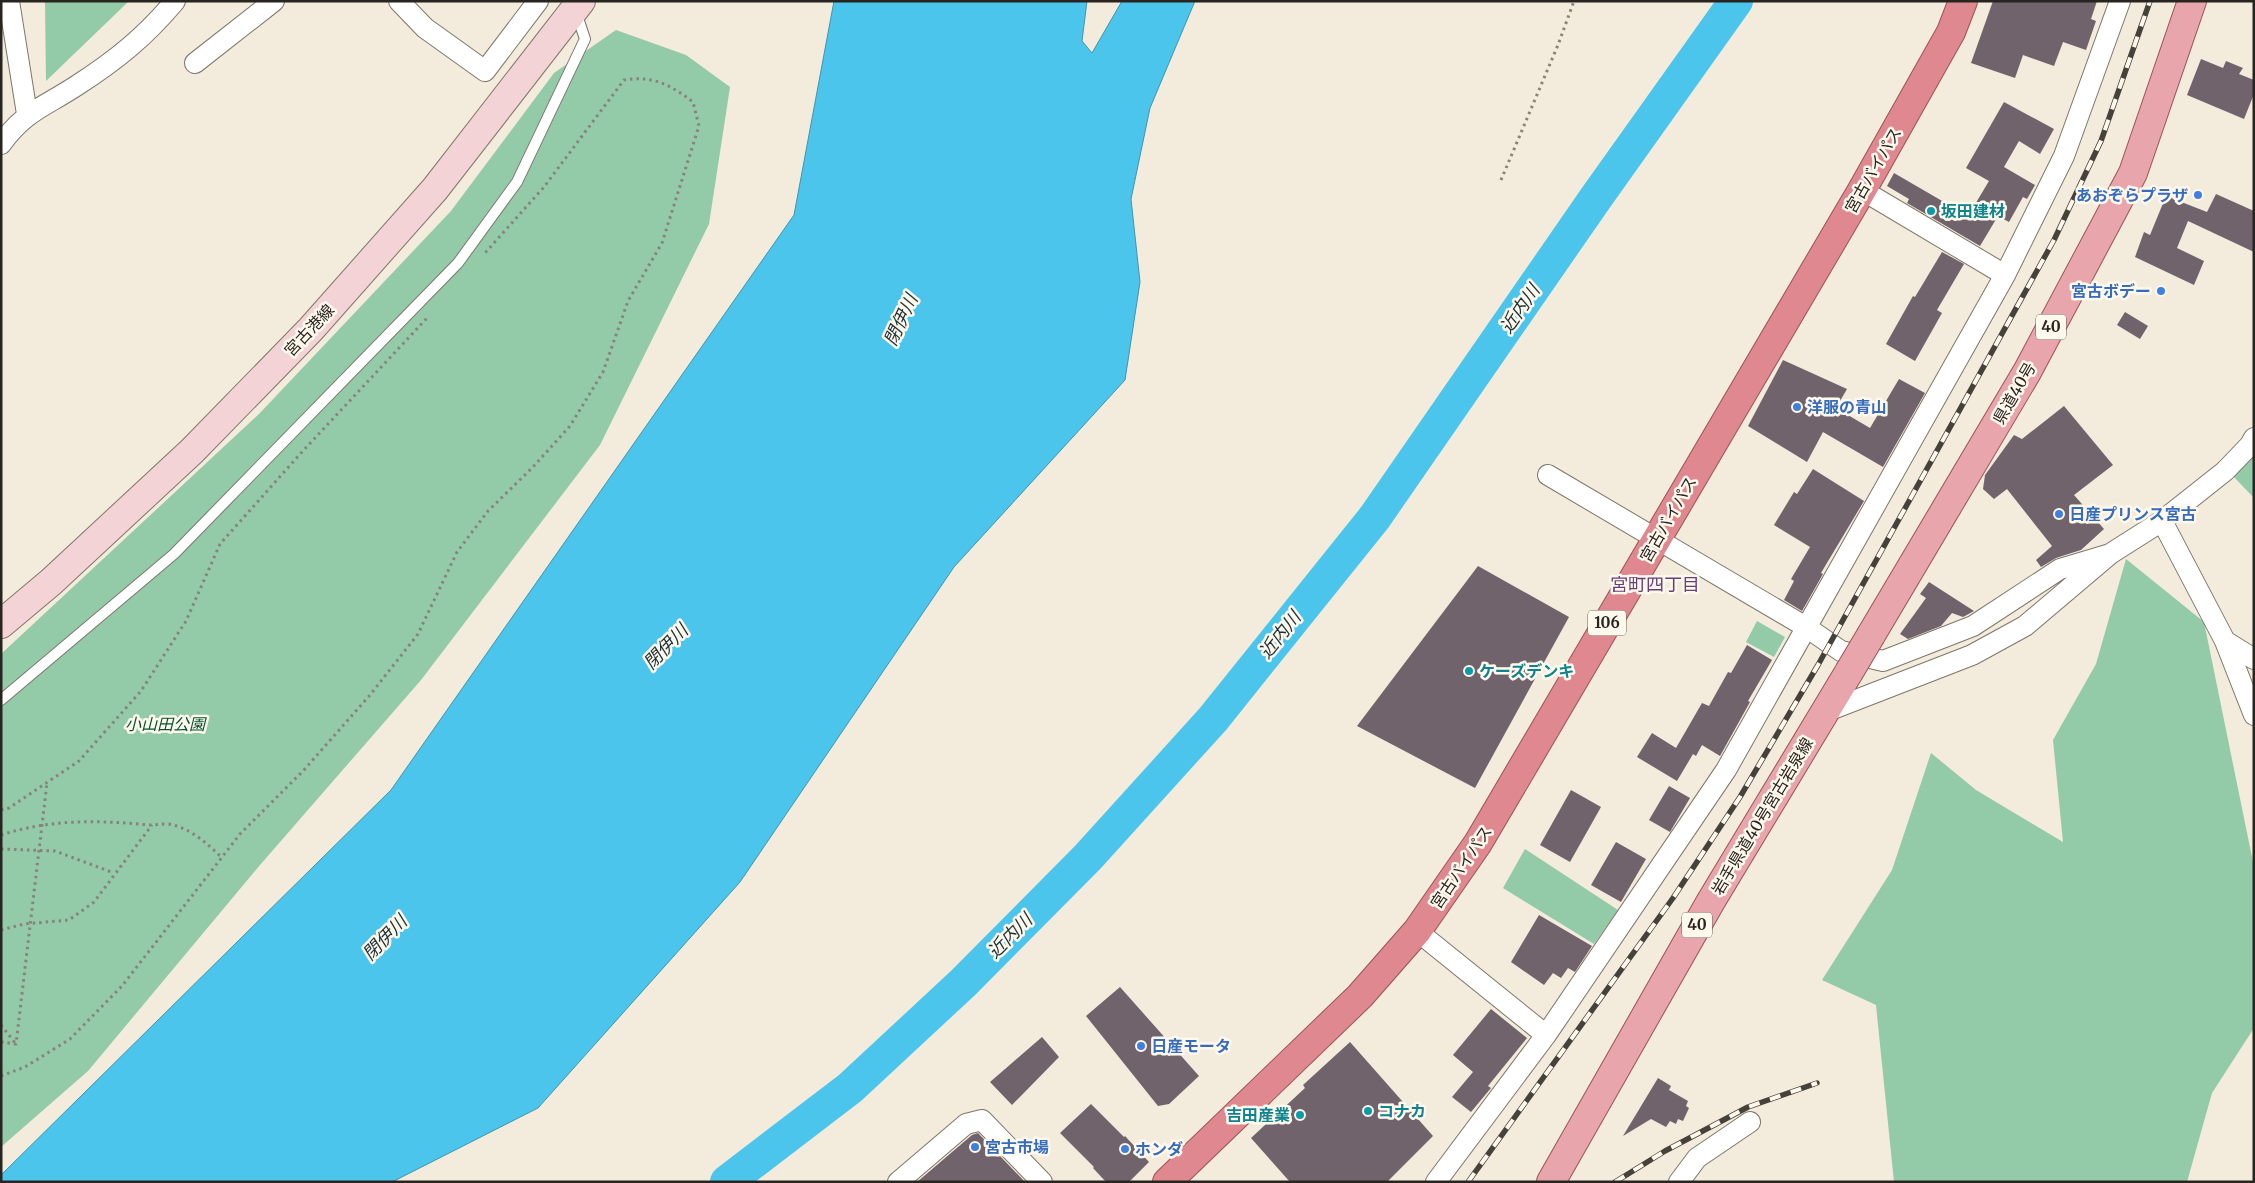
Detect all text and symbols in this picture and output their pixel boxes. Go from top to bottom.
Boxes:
street label: 宮古バイパス [1840,124,1906,216]
place label: あおぞらプラザ [2076,185,2188,205]
marker: あおぞらプラザ [2192,189,2204,201]
place label: 坂田建材 [1941,201,2005,221]
marker: 坂田建材 [1925,205,1937,217]
water label: 近内川 [1495,278,1546,337]
place label: 宮古ボデー [2071,281,2151,301]
marker: 宮古ボデー [2155,285,2167,297]
water label: 閉伊川 [879,289,923,349]
street label: 宮古港線 [280,300,338,360]
road number: 40 [2036,314,2066,340]
street label: 県道40号 [1988,359,2040,427]
place label: 洋服の青山 [1807,397,1887,417]
marker: 洋服の青山 [1791,401,1803,413]
street label: 宮古バイパス [1635,473,1701,565]
place label: 日産プリンス宮古 [2069,504,2197,524]
marker: 日産プリンス宮古 [2053,508,2065,520]
district label: 宮町四丁目 [1610,573,1700,596]
water label: 近内川 [1254,605,1307,663]
road number: 106 [1588,610,1626,636]
water label: 閉伊川 [639,618,694,674]
place label: ケーズデンキ [1479,661,1574,681]
marker: ケーズデンキ [1463,665,1475,677]
park label: 小山田公園 [125,714,207,734]
street label: 岩手県道40号宮古岩泉線 [1707,734,1817,898]
street label: 宮古バイパス [1426,822,1496,912]
water label: 近内川 [982,907,1038,963]
water label: 閉伊川 [358,909,413,965]
road number: 40 [1682,912,1712,938]
place label: 日産モータ [1151,1036,1231,1056]
marker: 日産モータ [1135,1040,1147,1052]
place label: コナカ [1378,1101,1426,1121]
place label: 吉田産業 [1226,1105,1290,1125]
marker: コナカ [1362,1105,1374,1117]
marker: 吉田産業 [1294,1109,1306,1121]
place label: 宮古市場 [985,1137,1049,1157]
place label: ホンダ [1135,1139,1183,1159]
marker: 宮古市場 [969,1141,981,1153]
marker: ホンダ [1119,1143,1131,1155]

